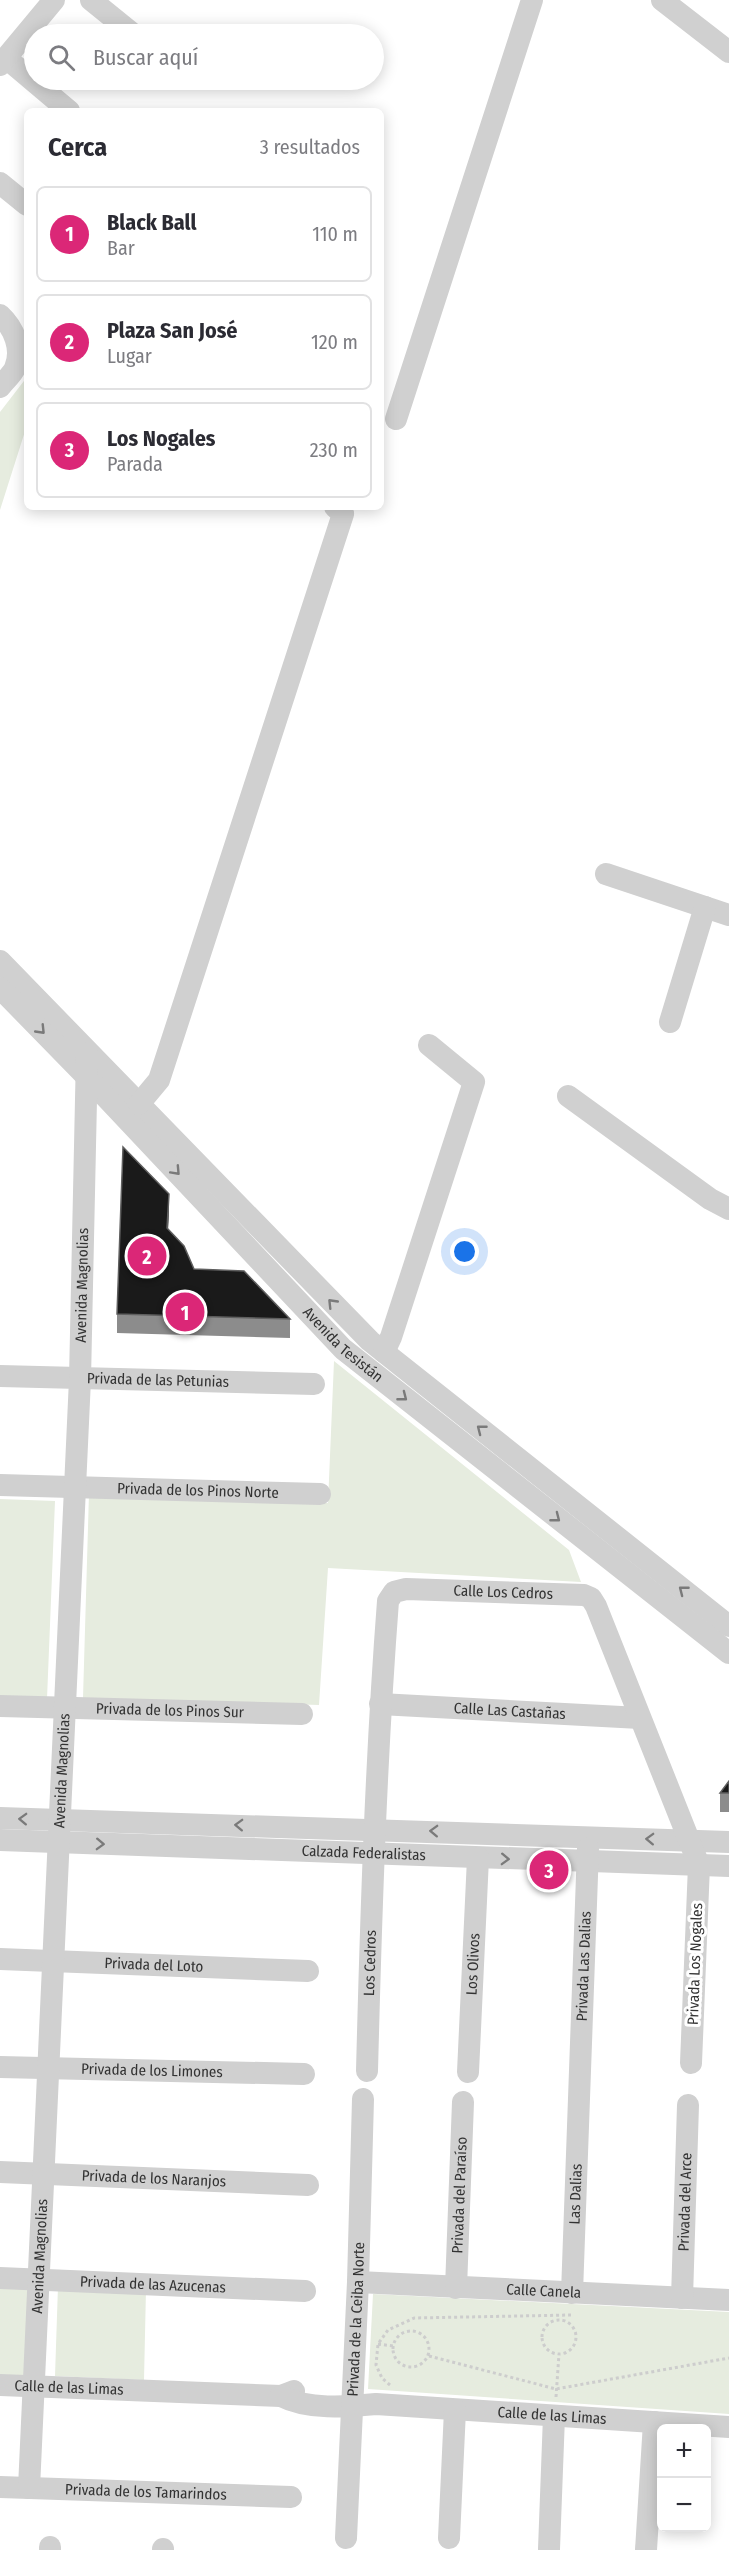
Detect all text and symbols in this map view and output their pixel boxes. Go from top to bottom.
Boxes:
search box [24,24,384,90]
icon: search [45,41,78,74]
text: Buscar aquí [93,44,198,71]
text: Cerca [48,132,107,163]
text: 3 resultados [260,135,360,159]
text: Black Ball [107,209,197,236]
text: 1 [65,222,74,246]
text: 110 m [312,222,358,246]
text: Bar [107,236,135,260]
text: Plaza San José [107,317,237,344]
text: 2 [65,330,74,354]
text: 120 m [311,330,358,354]
text: Lugar [107,344,152,368]
text: Los Nogales [107,425,216,452]
text: 3 [65,438,74,462]
text: 230 m [310,438,358,462]
text: Parada [107,452,163,476]
one-way arrow [34,1024,45,1034]
one-way arrow [168,1164,179,1175]
street label: Avenida Magnolias [72,1228,92,1343]
pin: 2 [128,1234,166,1278]
your location [450,1237,479,1266]
pin: 1 [166,1290,204,1334]
one-way arrow [329,1300,340,1311]
street label: Avenida Tesistán [299,1303,387,1386]
street label: Privada de las Petunias [87,1369,229,1391]
one-way arrow [396,1389,407,1400]
one-way arrow [477,1426,488,1437]
street label: Privada de los Pinos Norte [117,1479,279,1502]
one-way arrow [549,1511,560,1522]
street label: Calle Los Cedros [453,1582,553,1603]
one-way arrow [679,1586,690,1597]
street label: Calle Las Castañas [453,1699,566,1723]
street label: Privada de los Pinos Sur [96,1700,245,1721]
street label: Avenida Magnolias [50,1713,74,1828]
one-way arrow [18,1812,27,1825]
one-way arrow [234,1819,243,1832]
one-way arrow [429,1825,438,1838]
one-way arrow [645,1833,654,1846]
one-way arrow [96,1838,105,1850]
street label: Calzada Federalistas [301,1842,426,1864]
pin: 3 [530,1848,568,1892]
one-way arrow [501,1852,510,1865]
street label: Privada Los Nogales [684,1903,706,2025]
street label: Privada Las Dalias [573,1911,595,2022]
street label: Los Cedros [360,1930,380,1996]
street label: Los Olivos [463,1933,483,1996]
street label: Privada del Loto [104,1954,204,1976]
street label: Privada de los Limones [81,2060,223,2081]
street label: Privada del Paraíso [448,2136,471,2254]
street label: Privada del Arce [674,2152,696,2252]
street label: Las Dalias [565,2163,586,2225]
street label: Privada de los Naranjos [81,2166,227,2191]
street label: Avenida Magnolias [28,2199,51,2314]
street label: Privada de la Ceiba Norte [344,2242,368,2397]
street label: Privada de las Azucenas [79,2272,226,2297]
street label: Calle Canela [506,2280,582,2302]
street label: Calle de las Limas [14,2377,124,2399]
street label: Calle de las Limas [497,2403,607,2428]
map controls [657,2424,711,2532]
button: + [657,2424,711,2478]
button: − [657,2478,711,2532]
street label: Privada de los Tamarindos [65,2480,227,2504]

